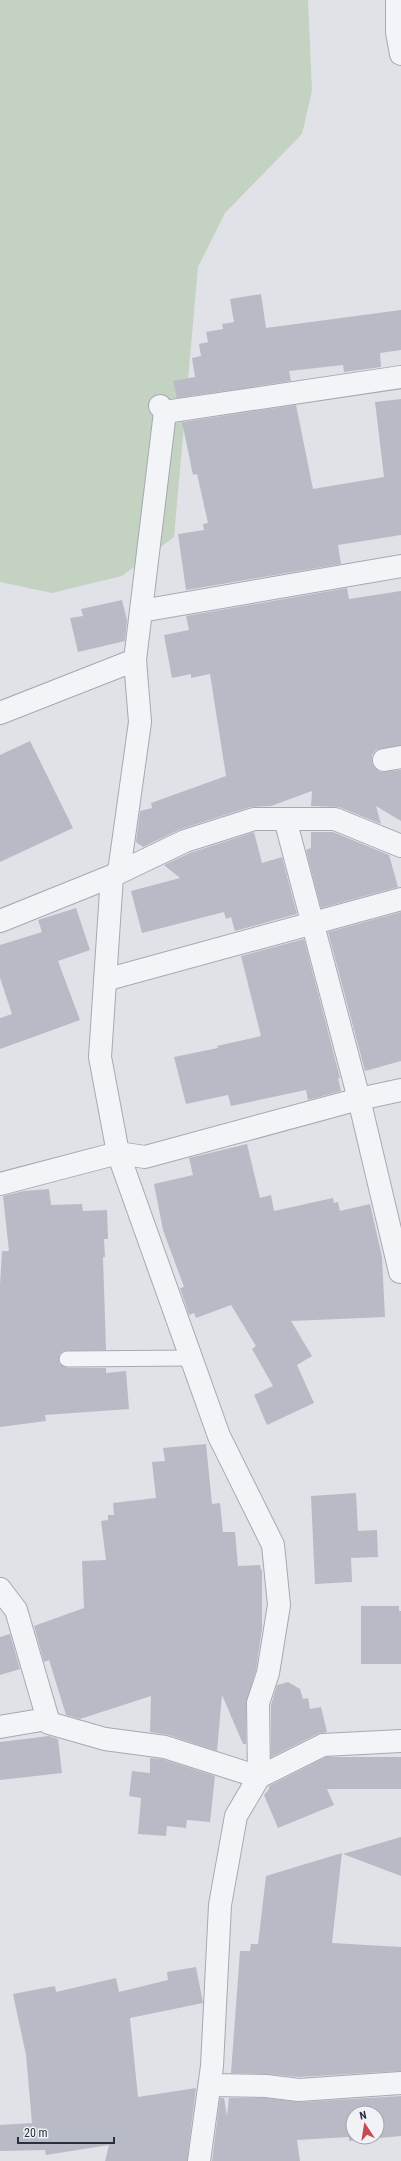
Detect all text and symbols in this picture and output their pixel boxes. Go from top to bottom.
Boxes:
north arrow [345,2105,385,2145]
text: N [358,2109,368,2123]
scale bar [18,2119,114,2145]
text: 20 m [24,2126,48,2140]

